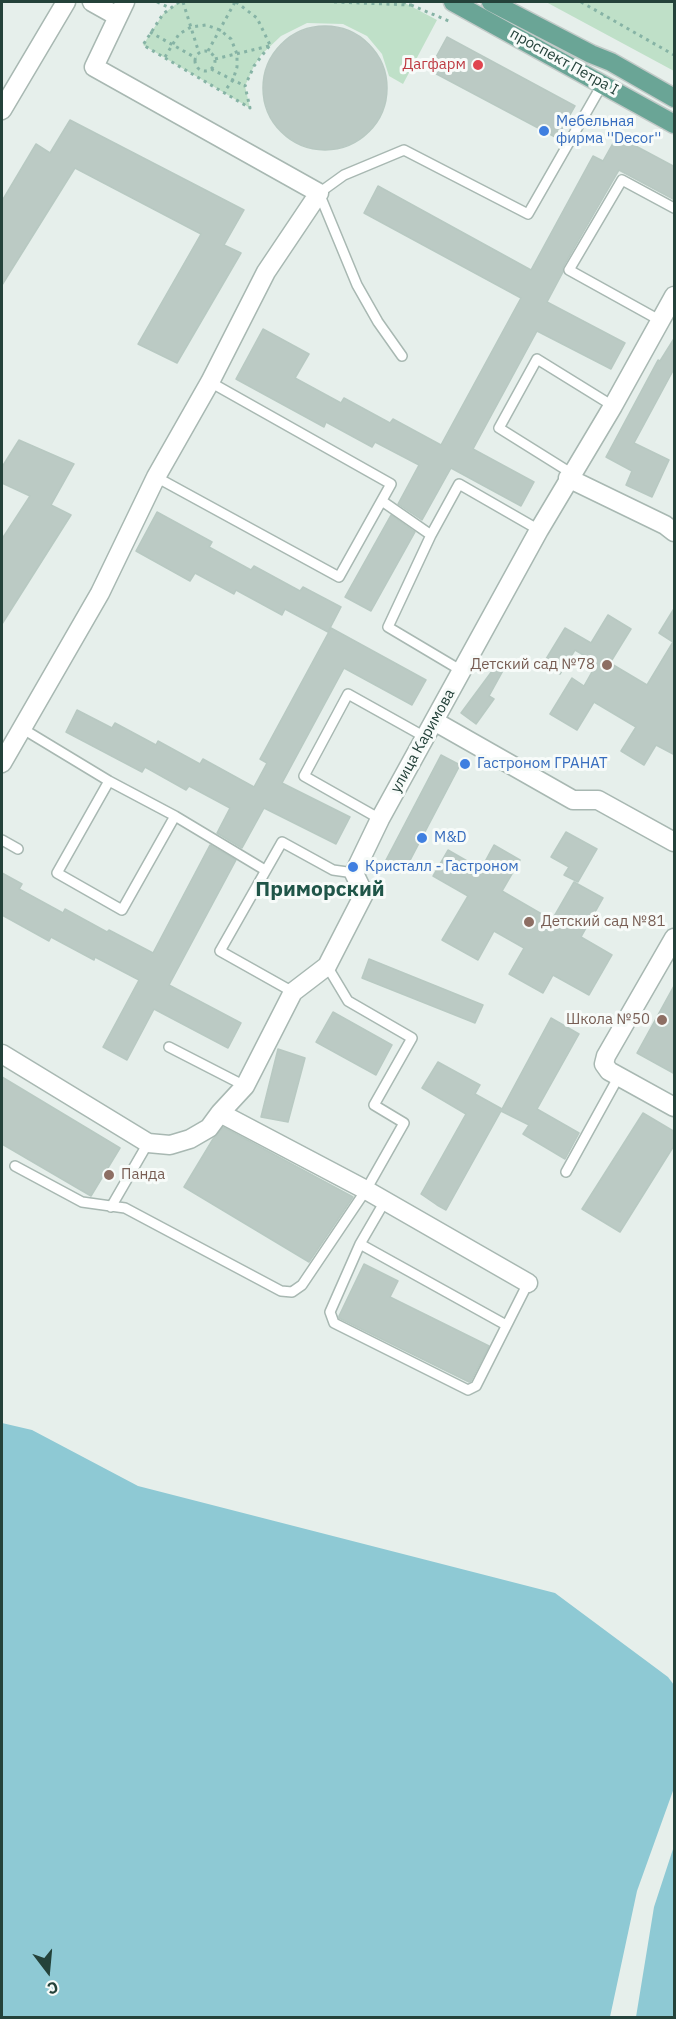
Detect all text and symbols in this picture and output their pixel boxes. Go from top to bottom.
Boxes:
street label: проспект Петра I [507,25,621,99]
place label: Дагфарм [402,56,466,74]
marker: Дагфарм [471,58,485,72]
place label: Мебельная фирма ''Decor'' [556,113,661,148]
marker: Мебельная фирма ''Decor'' [537,124,551,138]
place label: Детский сад №78 [470,656,595,674]
marker: Детский сад №78 [600,658,614,672]
street label: улица Каримова [387,686,459,796]
place label: Гастроном ГРАНАТ [477,755,608,773]
marker: Гастроном ГРАНАТ [458,757,472,771]
place label: M&D [434,829,467,847]
marker: M&D [415,831,429,845]
place label: Кристалл - Гастроном [365,858,519,876]
marker: Кристалл - Гастроном [346,860,360,874]
district label: Приморский [255,877,385,903]
place label: Детский сад №81 [541,913,666,931]
marker: Детский сад №81 [522,915,536,929]
place label: Школа №50 [566,1011,650,1029]
marker: Школа №50 [655,1013,669,1027]
place label: Панда [121,1166,165,1184]
marker: Панда [102,1168,116,1182]
north arrow [18,1941,78,2001]
text: С [45,1977,61,1999]

